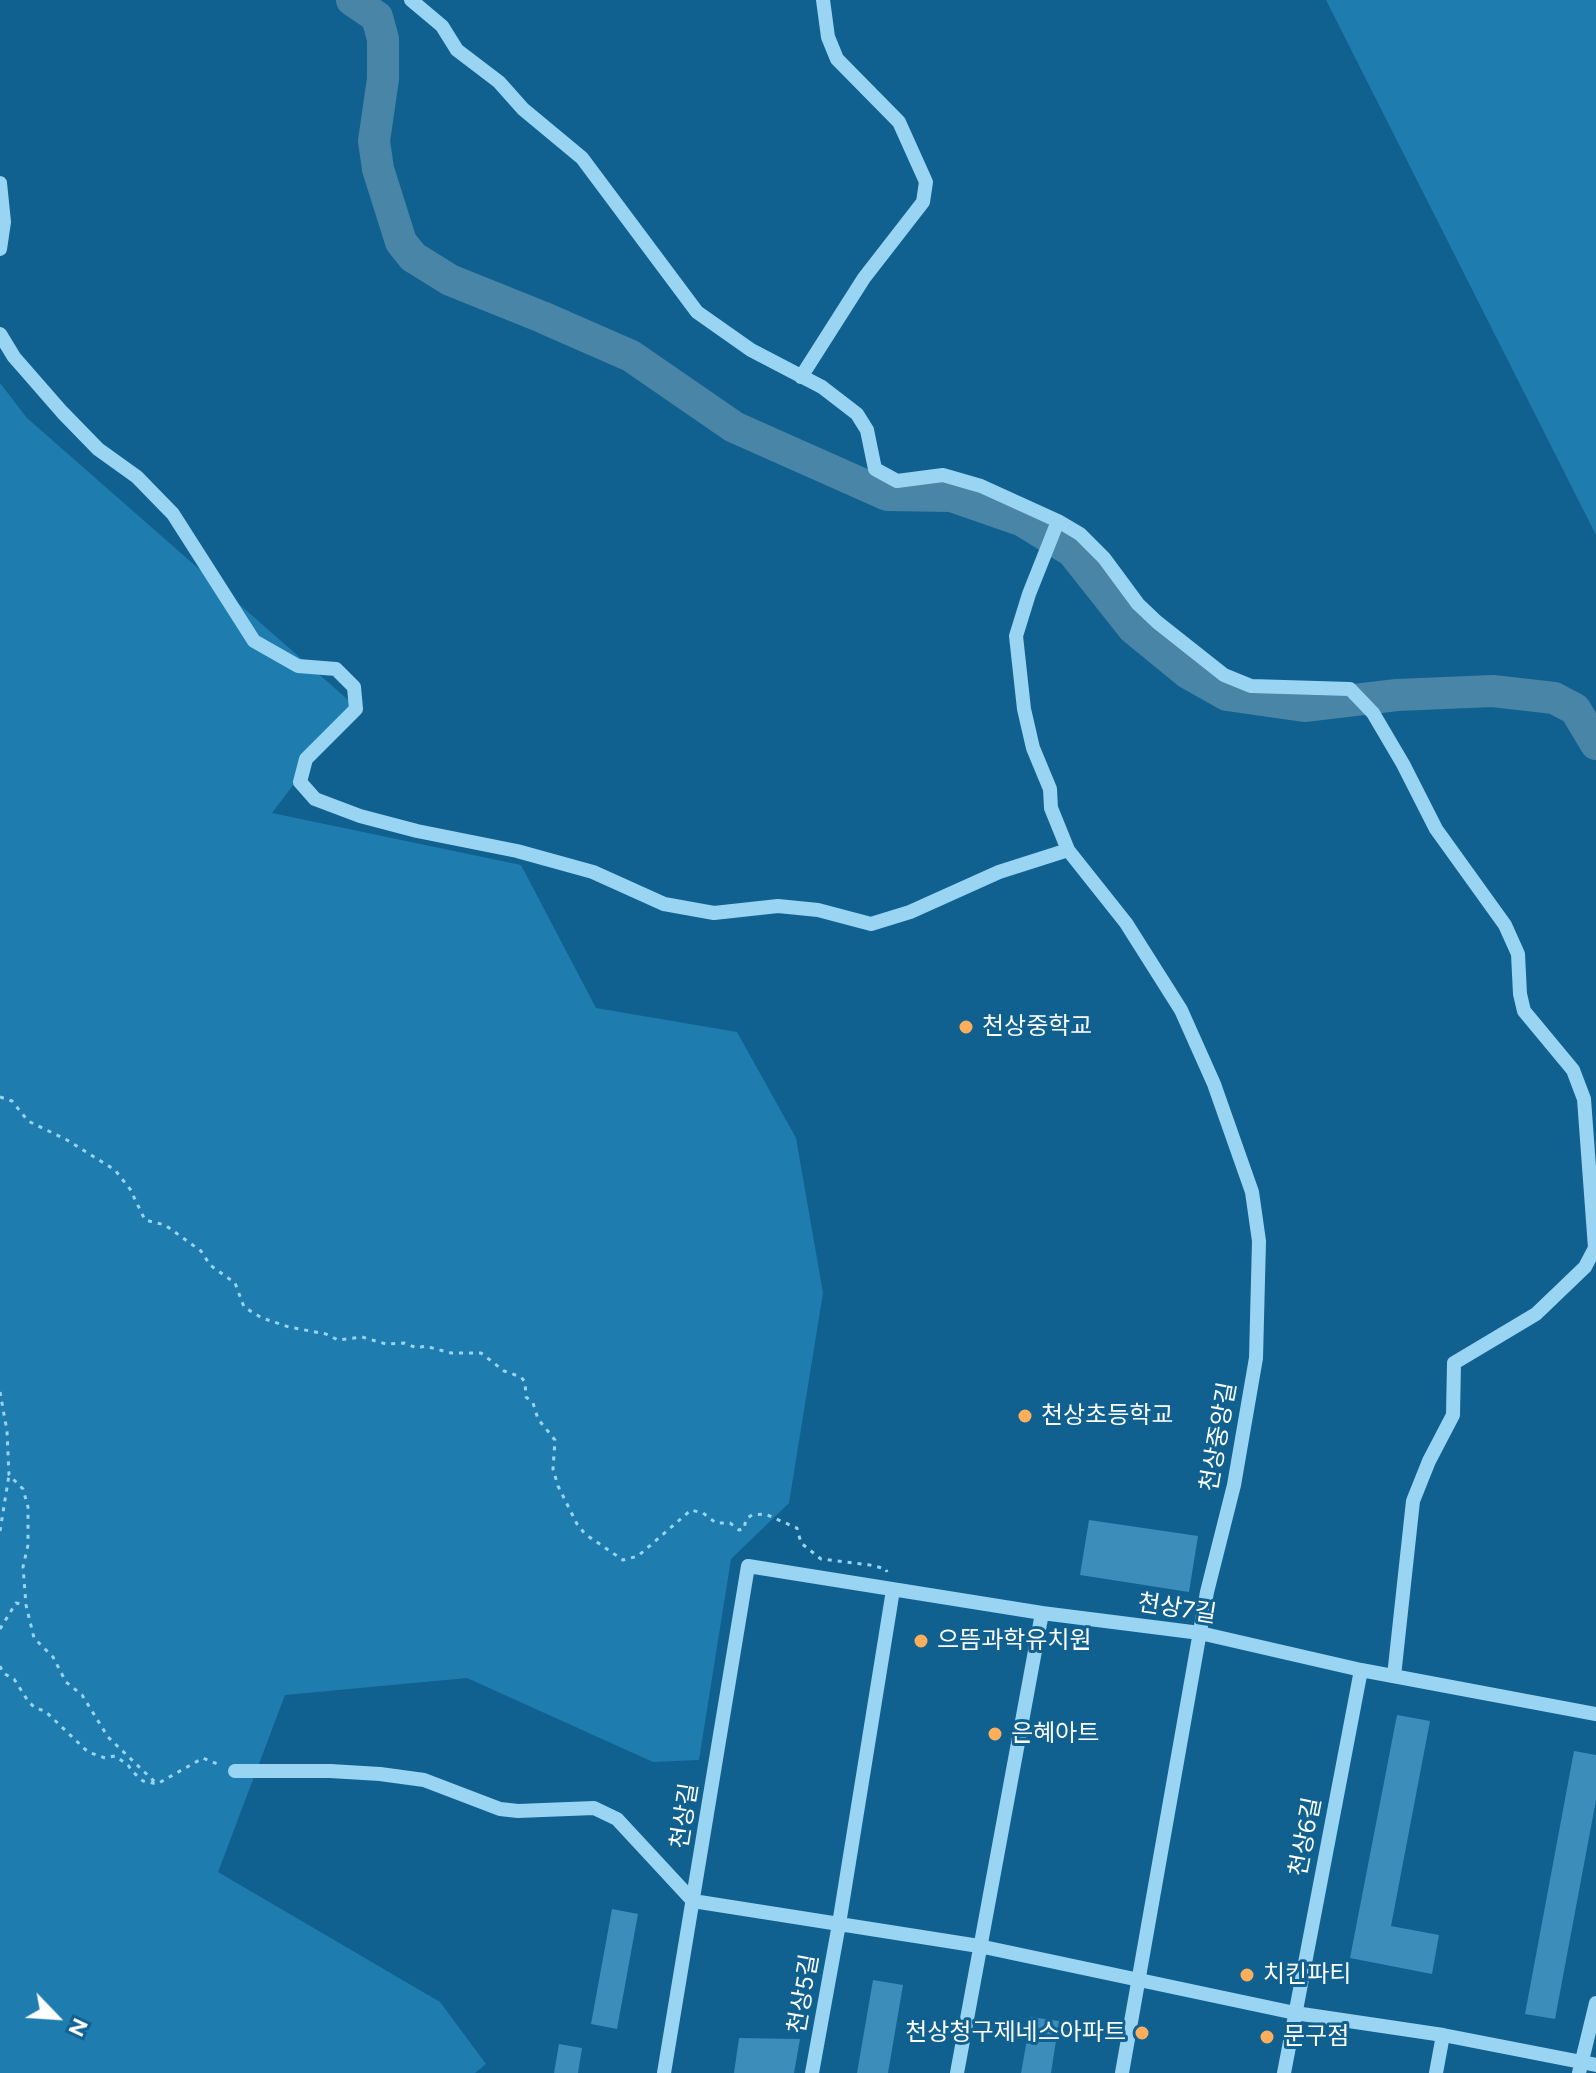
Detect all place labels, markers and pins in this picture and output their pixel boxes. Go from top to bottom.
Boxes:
place label: 천상중학교 [982,1013,1092,1041]
marker: 천상중학교 [957,1018,975,1036]
place label: 천상초등학교 [1041,1402,1173,1430]
marker: 천상초등학교 [1016,1407,1034,1425]
place label: 으뜸과학유치원 [937,1627,1092,1655]
marker: 으뜸과학유치원 [912,1632,930,1650]
place label: 은혜아트 [1011,1720,1099,1748]
marker: 은혜아트 [986,1725,1004,1743]
place label: 치킨파티 [1263,1961,1351,1989]
marker: 치킨파티 [1238,1966,1256,1984]
place label: 천상청구제네스아파트 [905,2019,1126,2047]
place label: 문구점 [1283,2023,1349,2051]
marker: 천상청구제네스아파트 [1133,2024,1151,2042]
marker: 문구점 [1258,2028,1276,2046]

